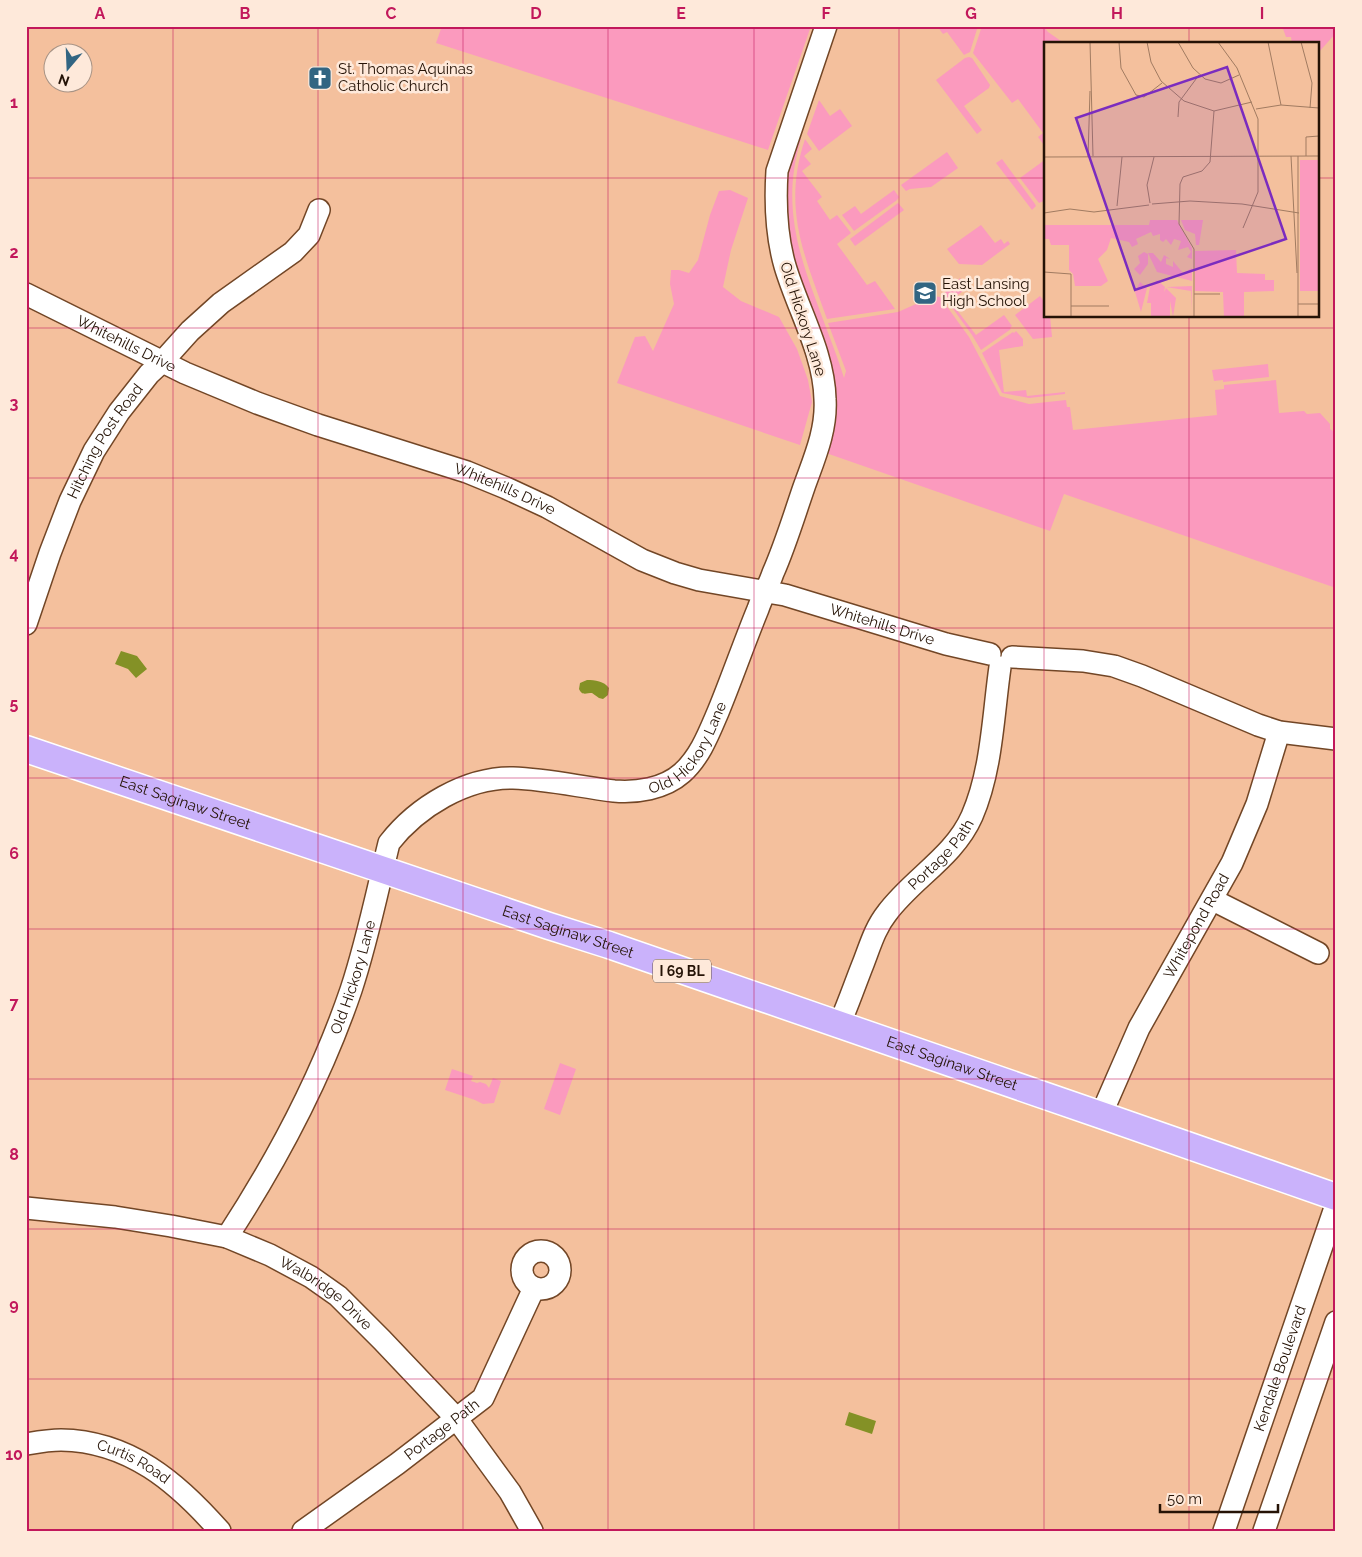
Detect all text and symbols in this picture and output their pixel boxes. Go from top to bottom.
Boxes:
text: A [95,4,106,23]
text: B [240,4,251,23]
text: C [386,4,397,23]
text: D [530,4,542,23]
text: E [676,4,686,23]
text: F [821,4,831,23]
text: G [965,4,977,23]
text: H [1111,4,1123,23]
text: I [1260,4,1264,23]
north arrow [42,42,92,92]
inset map [1044,42,1320,318]
place label: St. Thomas Aquinas Catholic Church [338,60,473,95]
church icon: St. Thomas Aquinas Catholic Church [307,65,333,91]
text: N [56,71,71,90]
text: 1 [10,93,18,112]
text: 2 [9,243,19,262]
street label: Old Hickory Lane [776,260,830,378]
place label: East Lansing High School [942,275,1030,310]
school or university icon: East Lansing High School [912,280,938,306]
street label: Whitehills Drive [74,312,179,376]
street label: Hitching Post Road [63,380,147,502]
text: 3 [10,394,19,413]
street label: Whitehills Drive [452,460,559,519]
text: 4 [9,544,19,563]
street label: Whitehills Drive [828,600,937,649]
text: 5 [10,694,19,713]
street label: Old Hickory Lane [646,699,730,798]
street label: East Saginaw Street [117,772,253,833]
street label: Portage Path [904,816,978,894]
text: 6 [9,844,19,863]
street label: Whitepond Road [1160,870,1233,982]
street label: East Saginaw Street [500,902,636,962]
street label: Old Hickory Lane [326,918,379,1037]
road number: I 69 BL [653,959,711,982]
text: 7 [10,994,19,1013]
street label: East Saginaw Street [884,1033,1020,1094]
text: 8 [9,1145,19,1164]
street label: Walbridge Drive [276,1253,376,1334]
text: 9 [9,1295,19,1314]
street label: Kendale Boulevard [1250,1303,1310,1434]
street label: Portage Path [401,1395,483,1464]
street label: Curtis Road [95,1436,174,1488]
text: 10 [5,1445,23,1464]
scale bar [1160,1482,1277,1514]
text: 50 m [1167,1490,1202,1508]

